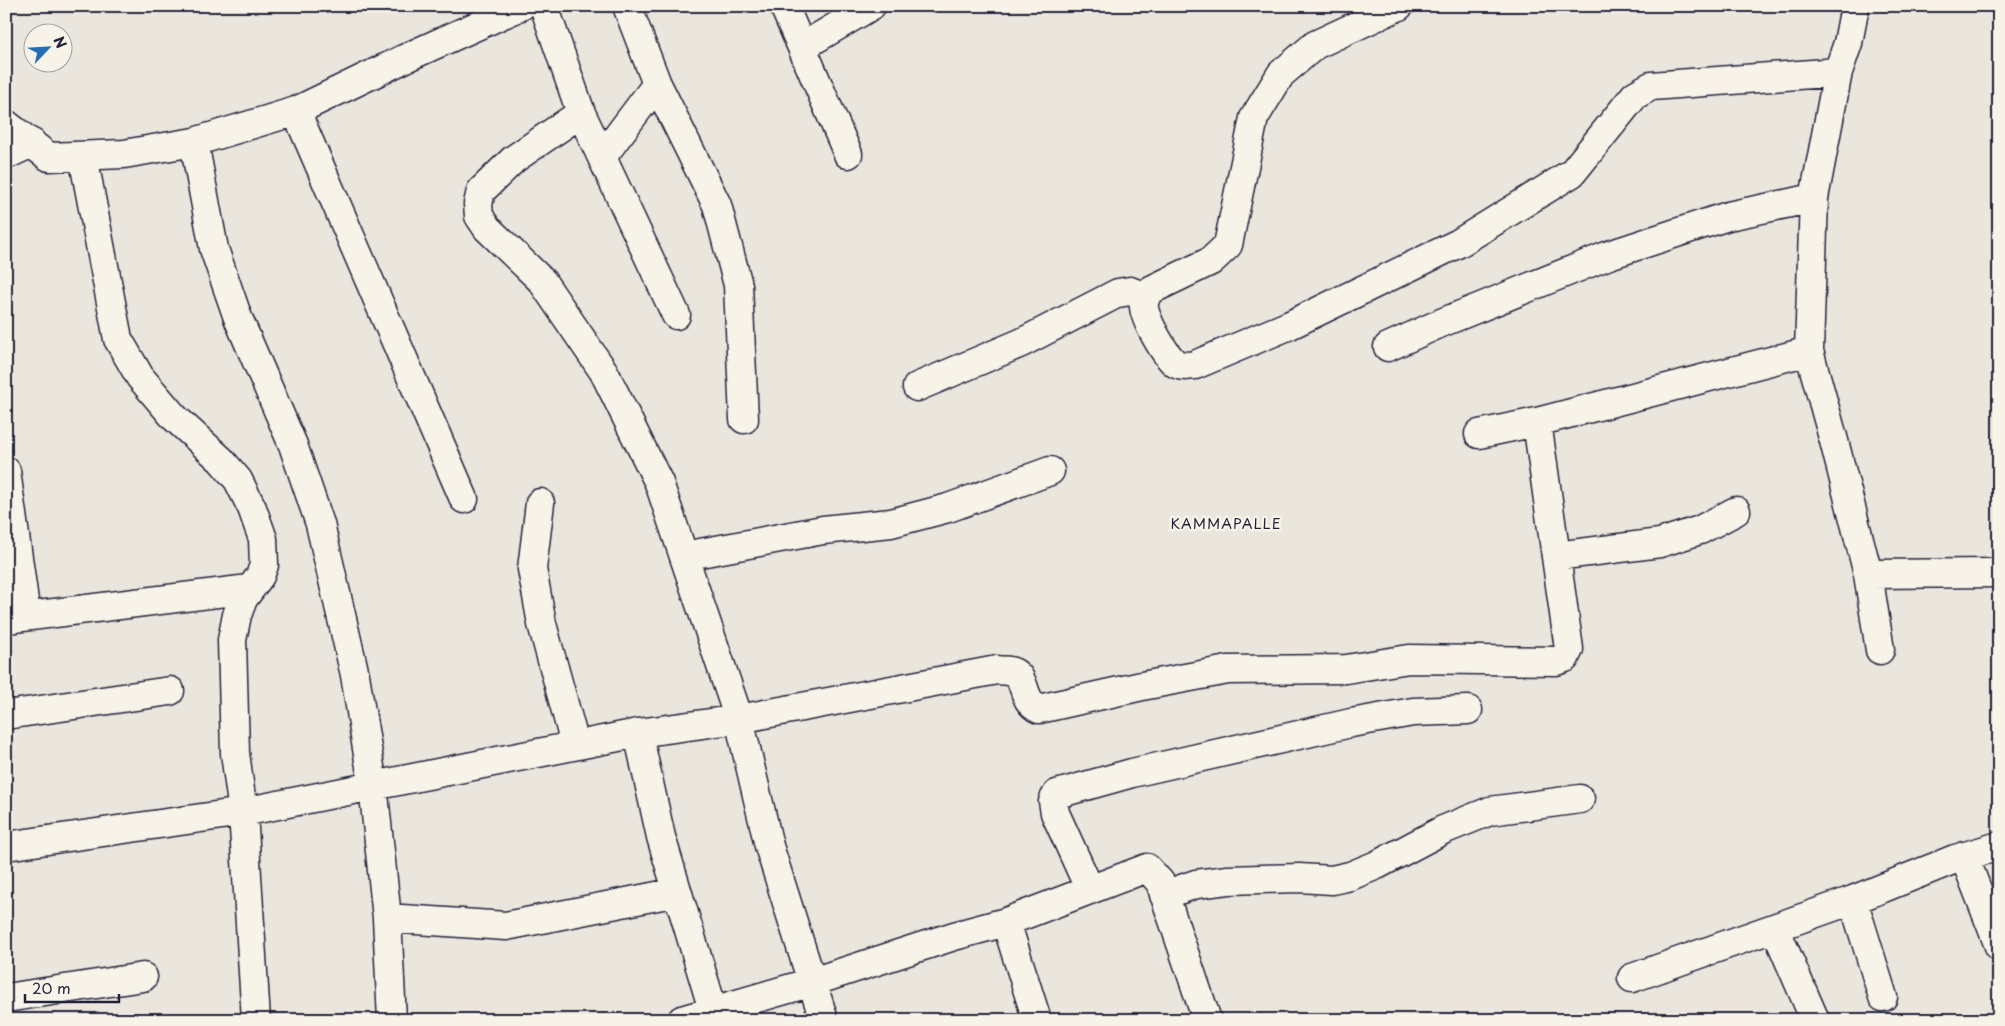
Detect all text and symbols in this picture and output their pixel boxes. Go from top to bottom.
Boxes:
north arrow [22,22,72,72]
text: N [48,33,72,52]
district label: KAMMAPALLE [1171,513,1281,534]
scale bar [25,971,119,1003]
text: 20 m [32,976,71,999]

